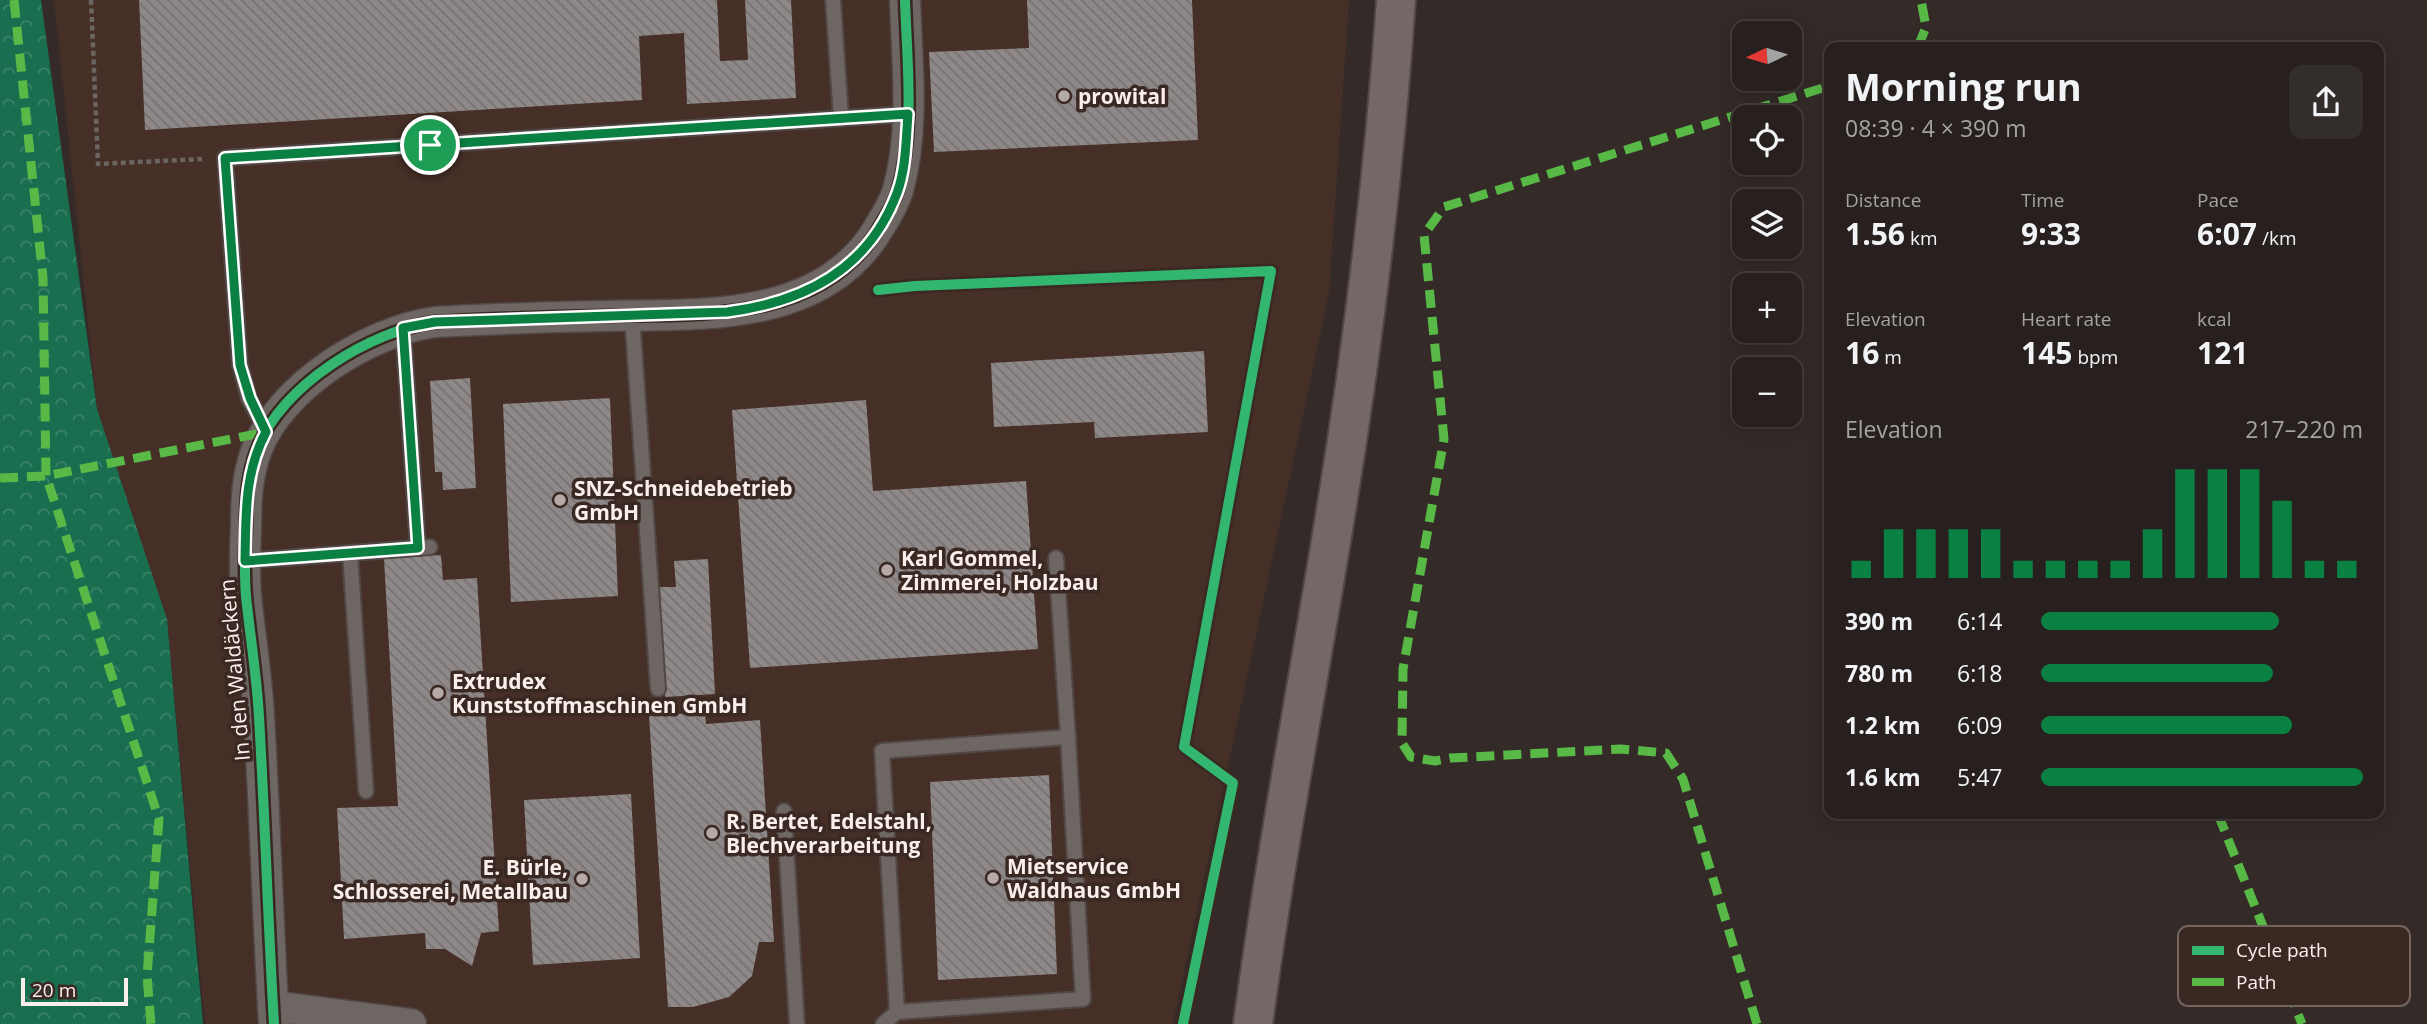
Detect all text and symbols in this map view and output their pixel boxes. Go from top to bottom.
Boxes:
north arrow [1732,21,1802,91]
map controls [1732,21,1802,427]
text: Morning run [1845,60,2082,112]
button: share [2289,65,2363,139]
place label: prowital [1078,82,1166,110]
marker: prowital [1056,88,1072,104]
button: locate [1732,105,1802,175]
text: 08:39 · 4 × 390 m [1845,112,2027,144]
pin [400,115,460,175]
icon: arrive [411,126,449,164]
text: Distance [1845,187,1921,213]
text: Time [2021,187,2065,213]
text: Pace [2197,187,2239,213]
button: layers [1732,189,1802,259]
text: 1.56 [1845,213,1905,254]
text: 9:33 [2021,213,2081,254]
text: 6:07 [2197,213,2257,254]
text: km [1905,225,1938,251]
text: /km [2257,225,2297,251]
button: + [1732,273,1802,343]
text: Elevation [1845,306,1926,332]
text: Heart rate [2021,306,2111,332]
text: kcal [2197,306,2231,332]
text: 16 [1845,332,1879,373]
text: 145 [2021,332,2072,373]
text: 121 [2197,332,2248,373]
text: m [1879,344,1902,370]
text: bpm [2072,344,2118,370]
button: − [1732,357,1802,427]
text: Elevation [1845,413,1943,445]
text: 217–220 m [2245,413,2363,445]
place label: SNZ-Schneidebetrieb GmbH [574,474,793,526]
marker: SNZ-Schneidebetrieb GmbH [552,492,568,508]
place label: Karl Gommel, Zimmerei, Holzbau [901,544,1099,596]
marker: Karl Gommel, Zimmerei, Holzbau [879,562,895,578]
street label: In den Waldäckern [212,578,256,762]
text: 390 m [1845,605,1913,637]
text: 6:14 [1957,605,2003,637]
text: 780 m [1845,657,1913,689]
text: 6:18 [1957,657,2003,689]
place label: Extrudex Kunststoffmaschinen GmbH [452,667,747,719]
marker: Extrudex Kunststoffmaschinen GmbH [430,685,446,701]
text: 1.2 km [1845,709,1921,741]
text: 6:09 [1957,709,2003,741]
text: 1.6 km [1845,761,1921,793]
text: 5:47 [1957,761,2003,793]
place label: R. Bertet, Edelstahl, Blechverarbeitung [726,807,932,859]
marker: R. Bertet, Edelstahl, Blechverarbeitung [704,825,720,841]
place label: Mietservice Waldhaus GmbH [1007,852,1181,904]
place label: E. Bürle, Schlosserei, Metallbau [333,853,568,905]
marker: Mietservice Waldhaus GmbH [985,870,1001,886]
marker: E. Bürle, Schlosserei, Metallbau [574,871,590,887]
legend [2178,926,2410,1006]
text: Cycle path [2236,937,2328,963]
text: Path [2236,969,2276,995]
scale bar [21,975,128,1007]
text: 20 m [32,977,76,1003]

